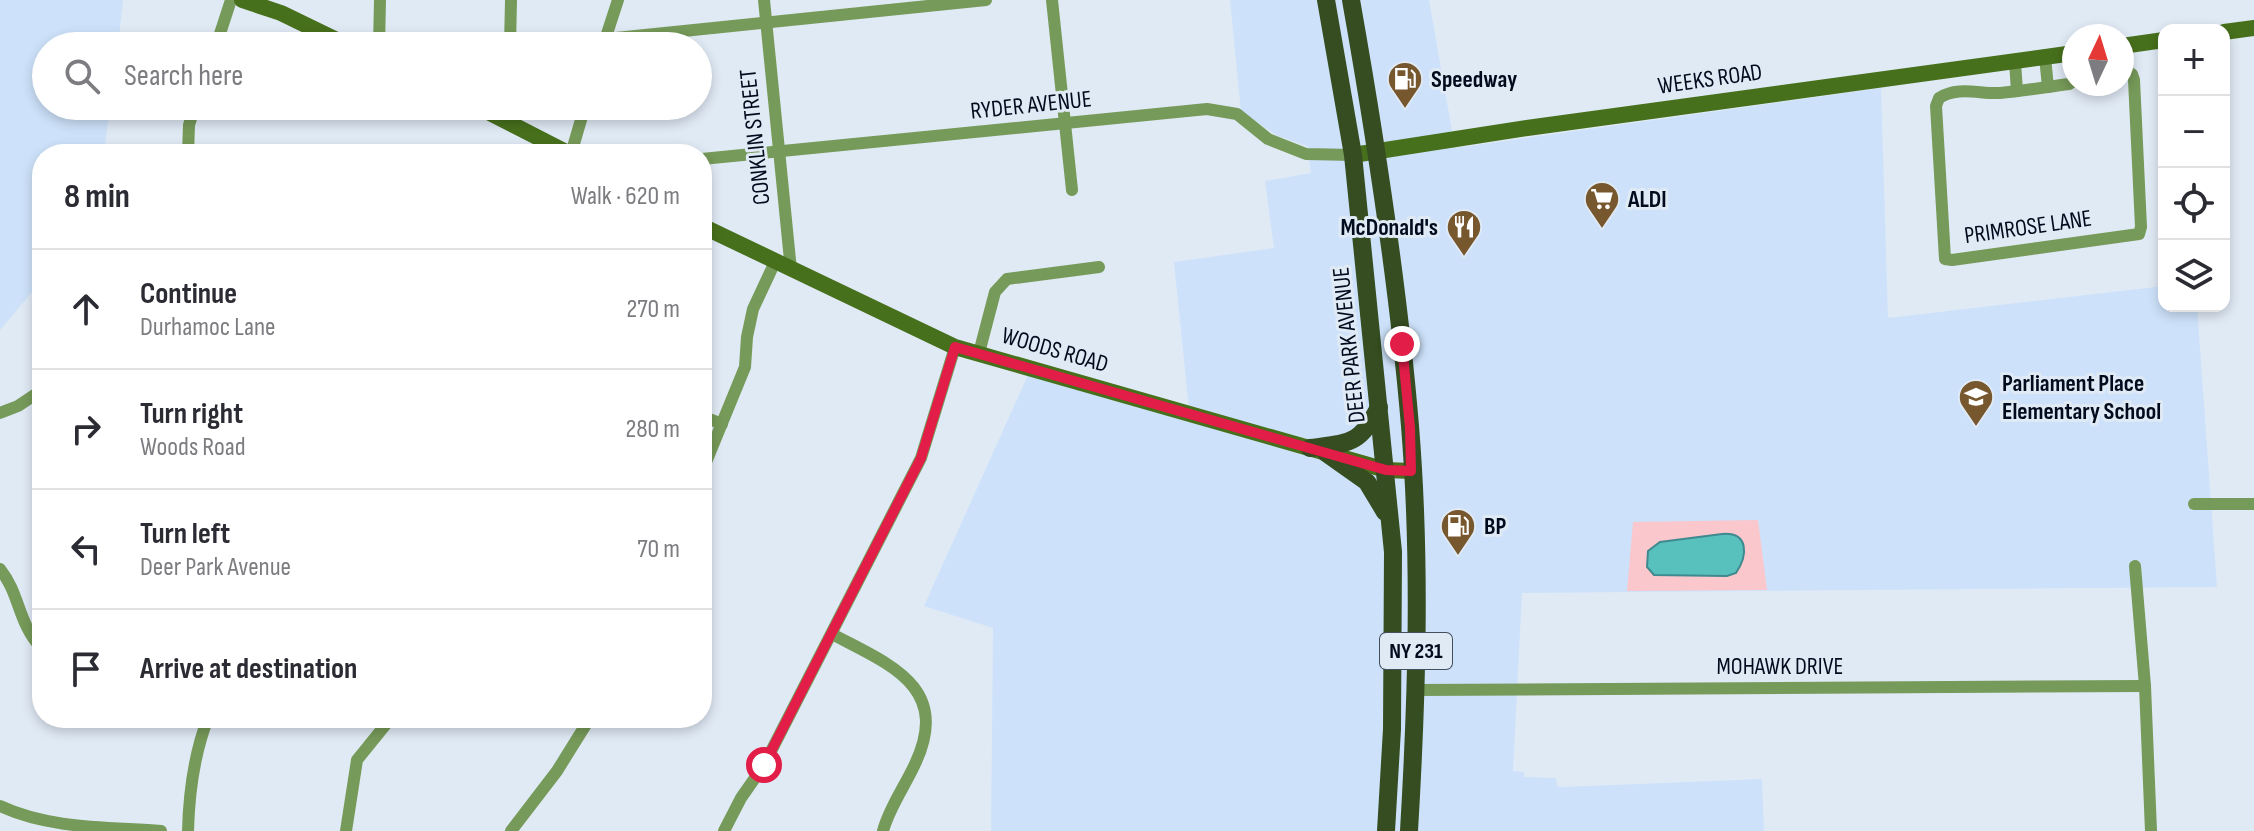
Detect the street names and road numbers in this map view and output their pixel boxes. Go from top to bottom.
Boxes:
street label: WEEKS ROAD [1656,57,1764,101]
street label: CONKLIN STREET [733,67,777,206]
street label: RYDER AVENUE [969,84,1093,126]
street label: PRIMROSE LANE [1962,204,2094,250]
street label: DEER PARK AVENUE [1326,266,1372,424]
street label: WOODS ROAD [998,321,1112,379]
road number: NY 231 [1380,633,1452,669]
street label: MOHAWK DRIVE [1717,652,1843,681]

